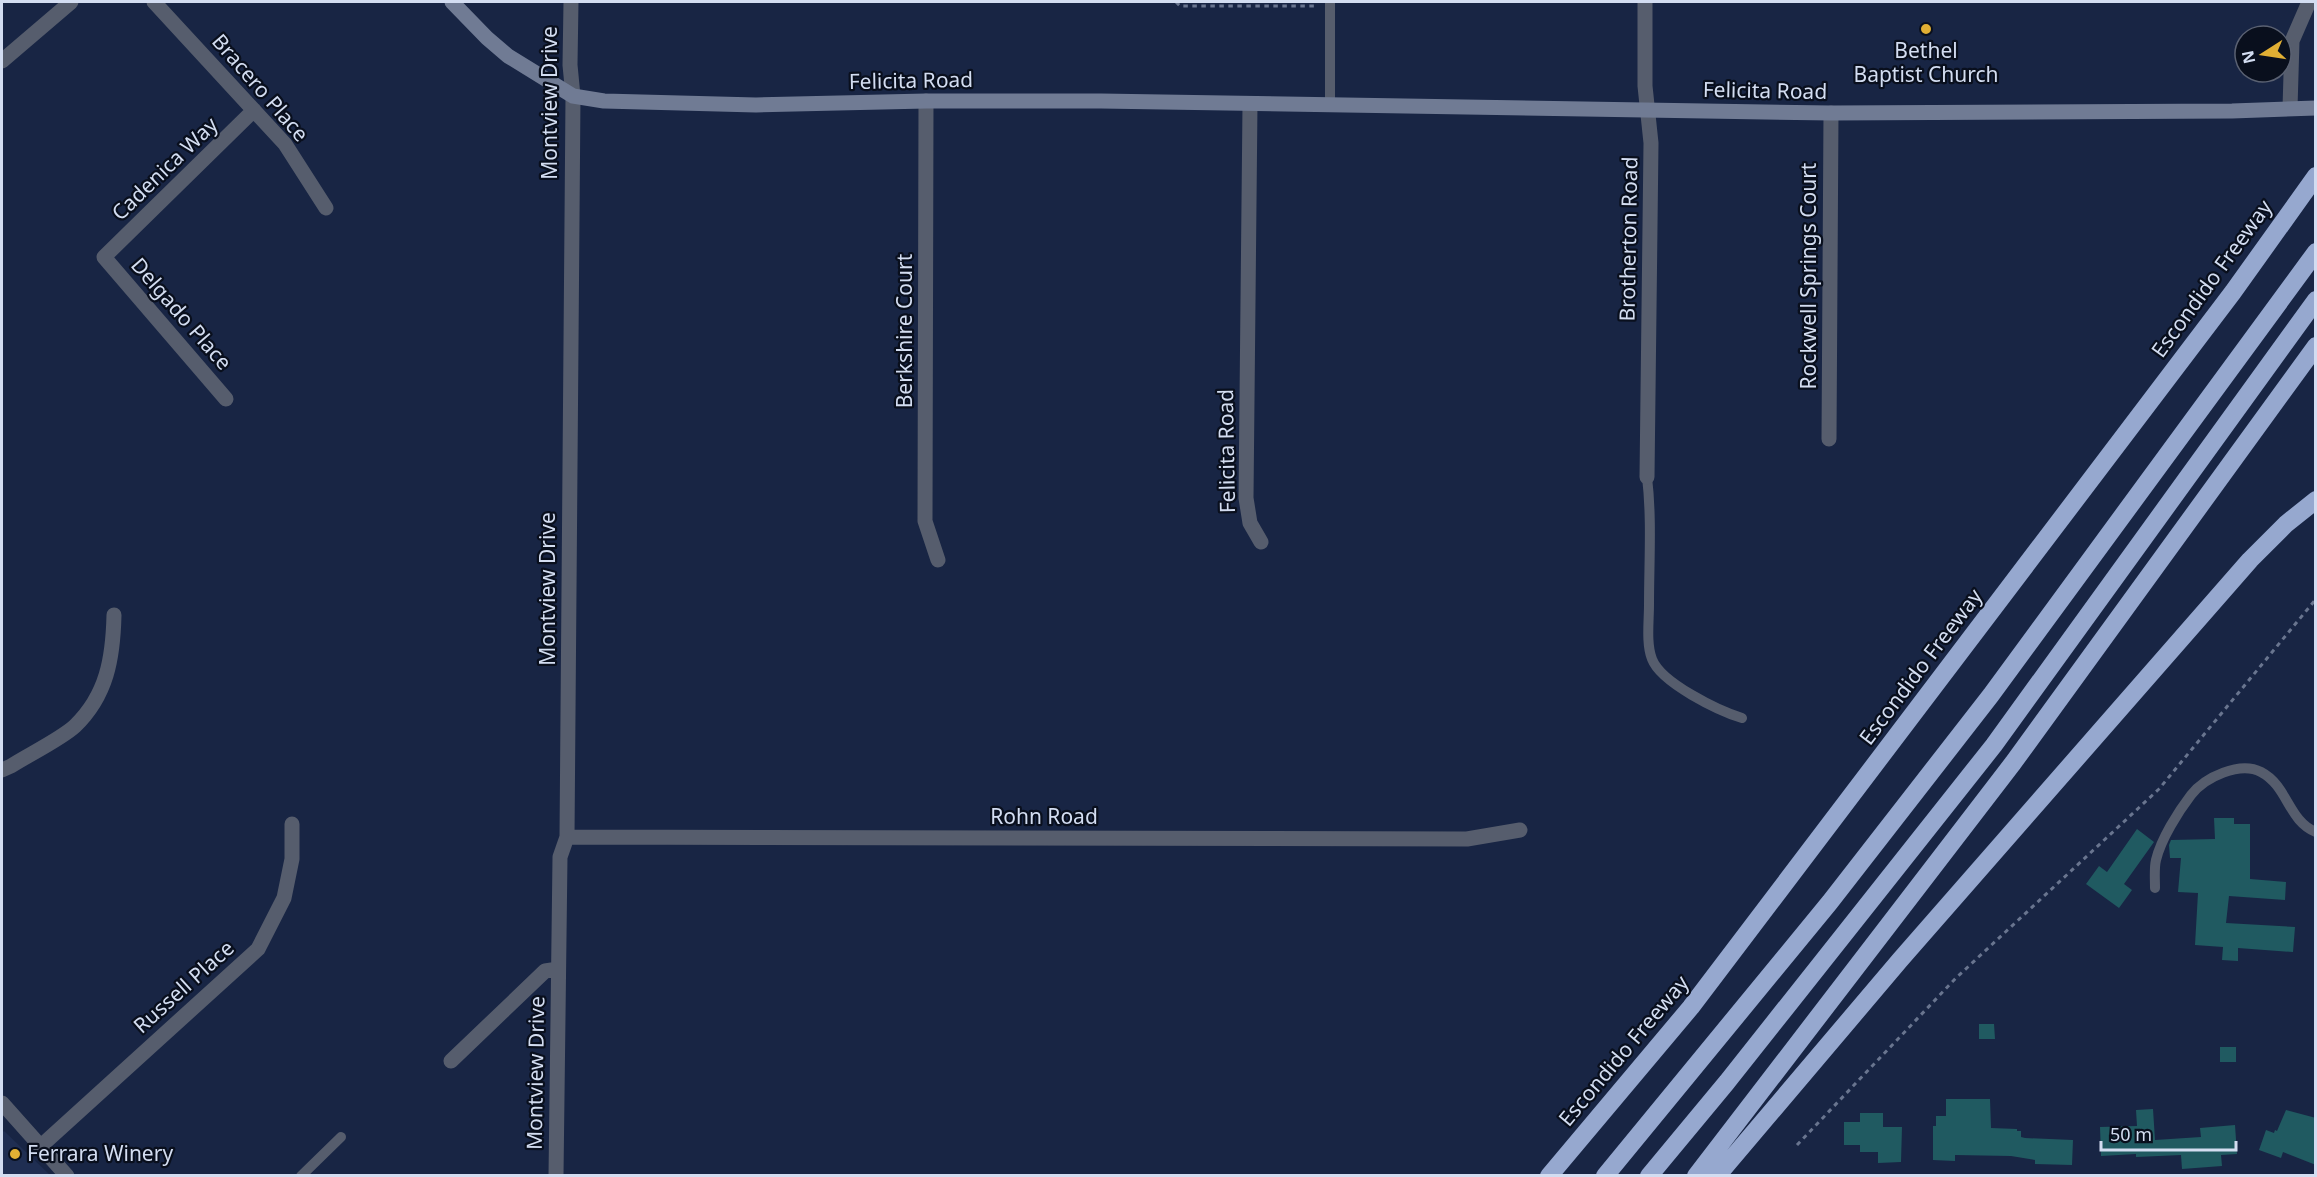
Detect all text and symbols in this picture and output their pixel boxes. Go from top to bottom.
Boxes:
marker: Bethel Baptist Church [1919,22,1933,36]
north arrow [2233,24,2293,84]
street label: Montview Drive [535,26,563,180]
street label: Bracero Place [206,28,315,147]
place label: Bethel Baptist Church [1854,36,1998,88]
text: N [2236,48,2260,66]
street label: Felicita Road [849,65,973,95]
street label: Felicita Road [1703,75,1827,105]
street label: Cadenica Way [105,110,224,226]
street label: Brotherton Road [1613,156,1643,322]
street label: Rockwell Springs Court [1794,162,1822,389]
street label: Escondido Freeway [2145,194,2278,363]
street label: Delgado Place [125,251,238,375]
street label: Berkshire Court [890,253,918,408]
street label: Felicita Road [1211,389,1241,513]
street label: Montview Drive [533,512,561,666]
street label: Escondido Freeway [1852,583,1988,750]
street label: Rohn Road [990,802,1098,830]
street label: Russell Place [127,934,240,1039]
street label: Escondido Freeway [1552,969,1695,1131]
street label: Montview Drive [520,996,550,1150]
scale bar [2101,1114,2236,1152]
text: 50 m [2110,1122,2152,1146]
place label: Ferrara Winery [27,1139,173,1167]
marker: Ferrara Winery [8,1147,22,1161]

